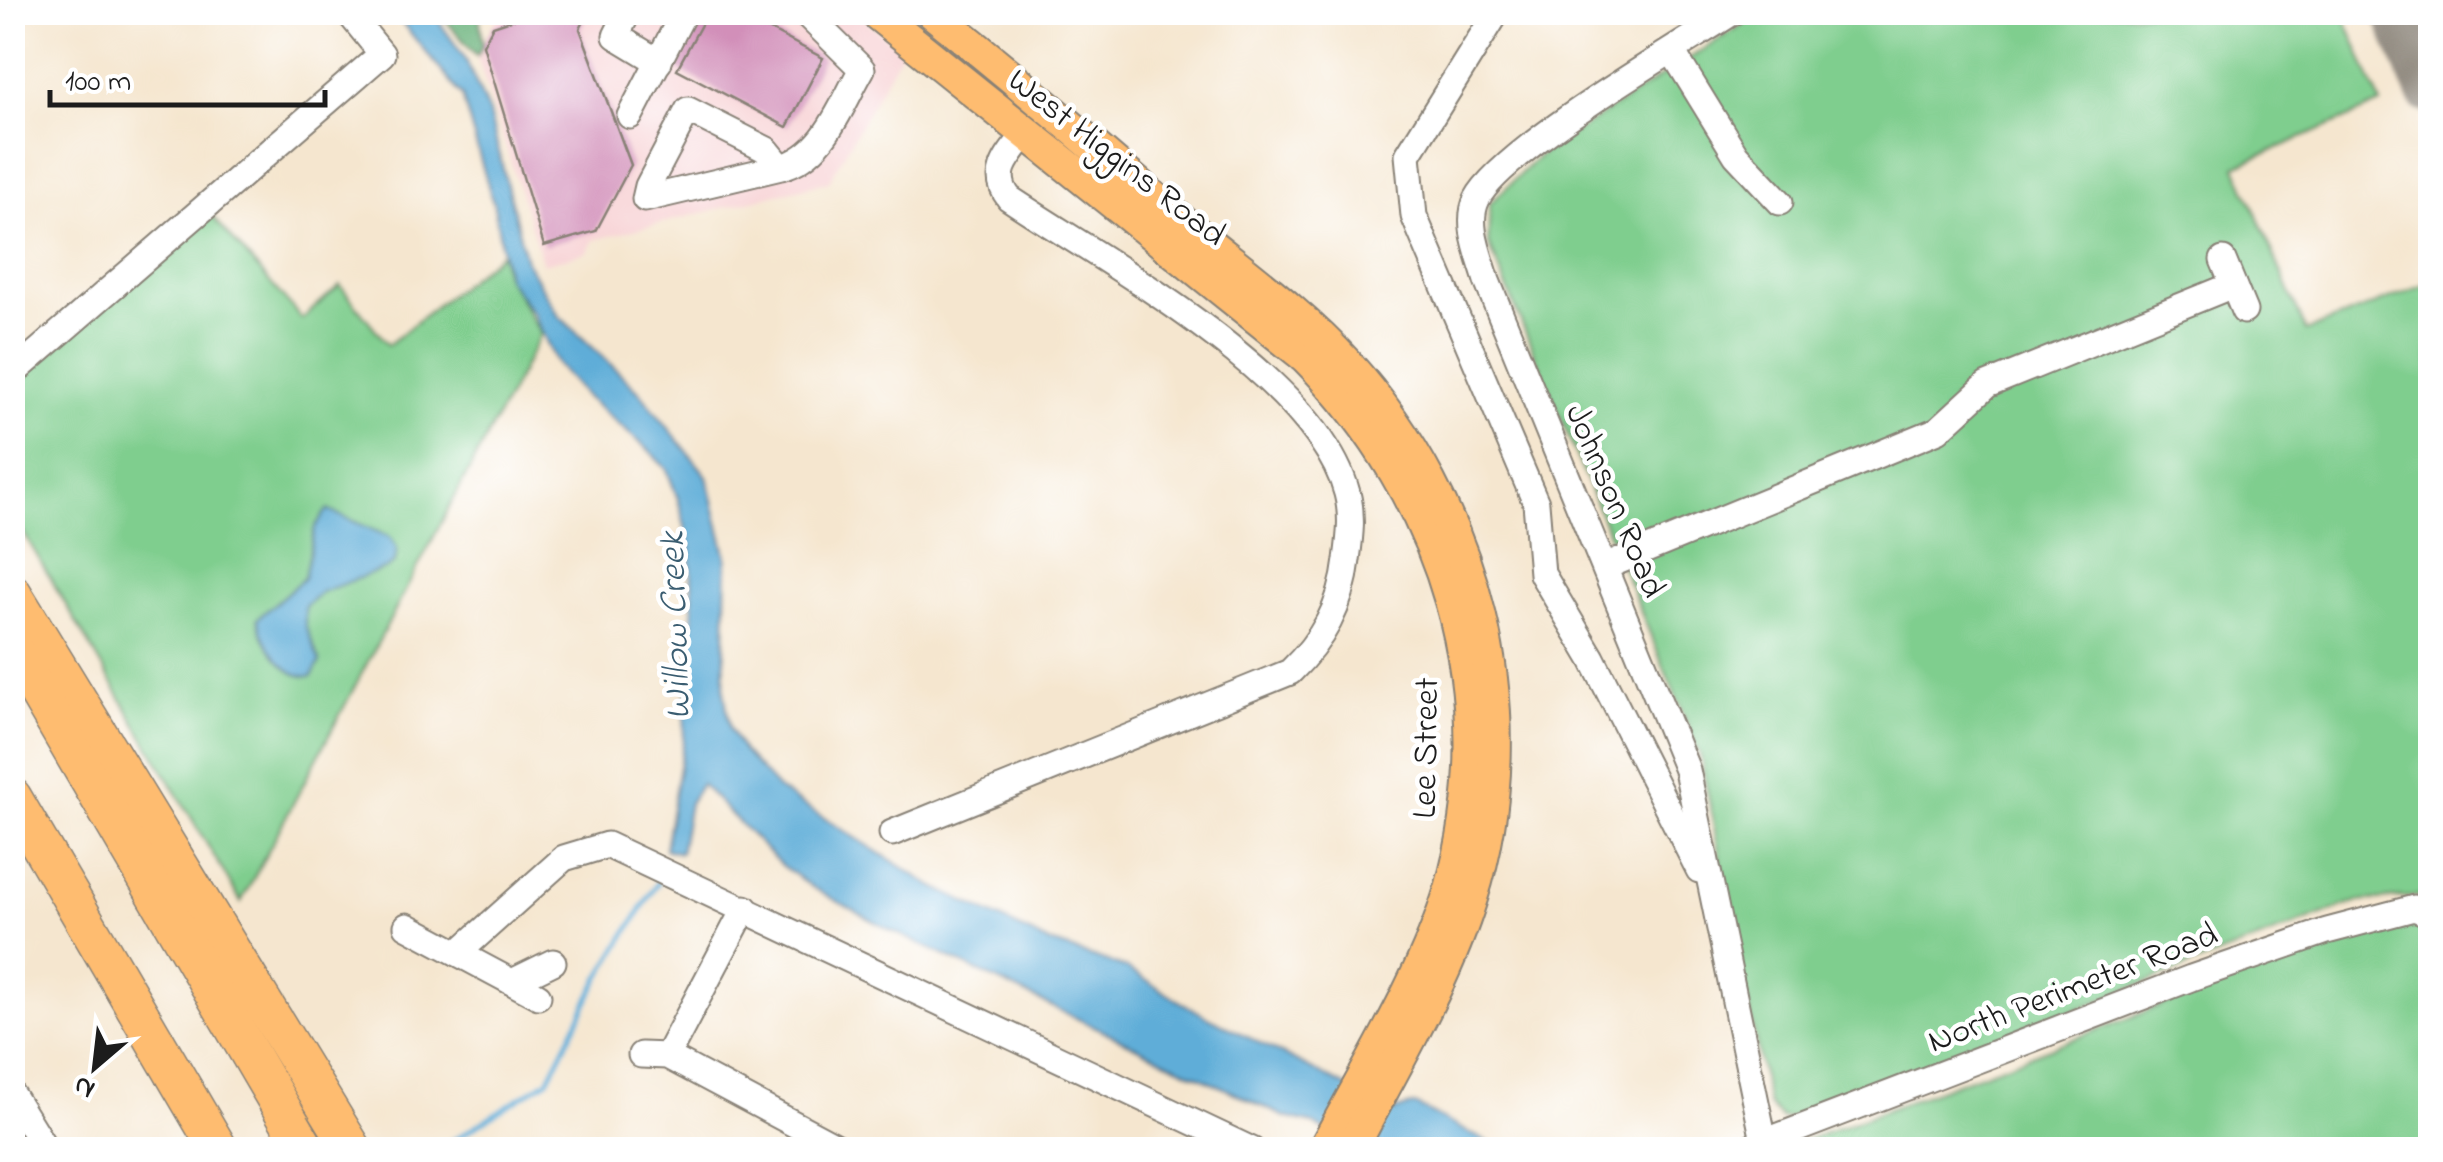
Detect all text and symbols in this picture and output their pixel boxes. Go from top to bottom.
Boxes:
scale bar [50,45,325,107]
street label: West Higgins Road [996,57,1236,261]
text: 100 m [65,61,131,105]
street label: Johnson Road [1550,396,1678,606]
water label: Willow Creek [646,529,708,721]
street label: Lee Street [1401,677,1454,819]
street label: North Perimeter Road [1921,910,2226,1068]
north arrow [45,1017,145,1117]
text: N [67,1063,103,1109]

